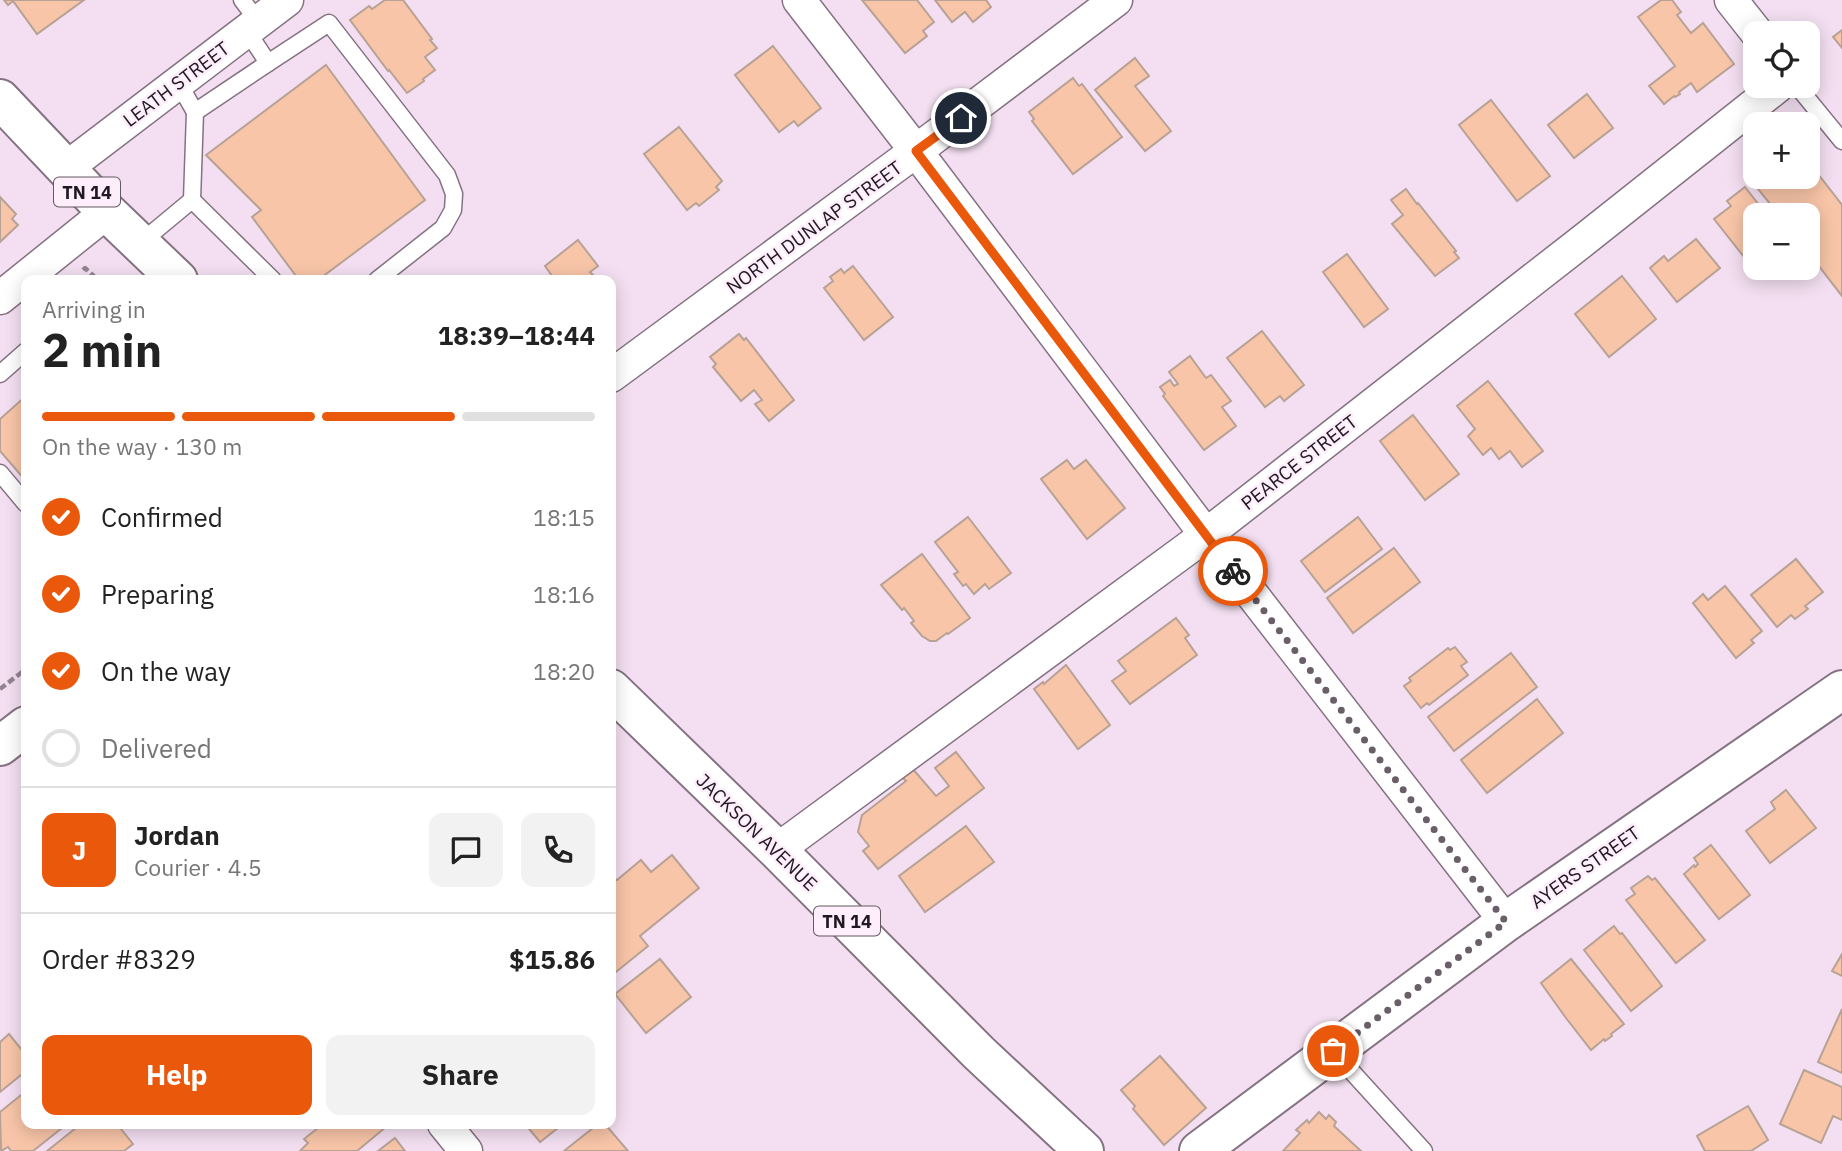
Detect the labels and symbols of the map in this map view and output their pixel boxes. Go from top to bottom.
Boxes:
street label: LEATH STREET [118,36,234,132]
pin [931,88,991,148]
street label: NORTH DUNLAP STREET [721,155,907,299]
road number: TN 14 [54,177,120,206]
street label: PEARCE STREET [1236,409,1362,515]
courier [1198,536,1268,606]
street label: JACKSON AVENUE [691,768,823,896]
street label: AYERS STREET [1526,820,1644,914]
road number: TN 14 [814,906,880,936]
pin [1303,1021,1363,1081]

